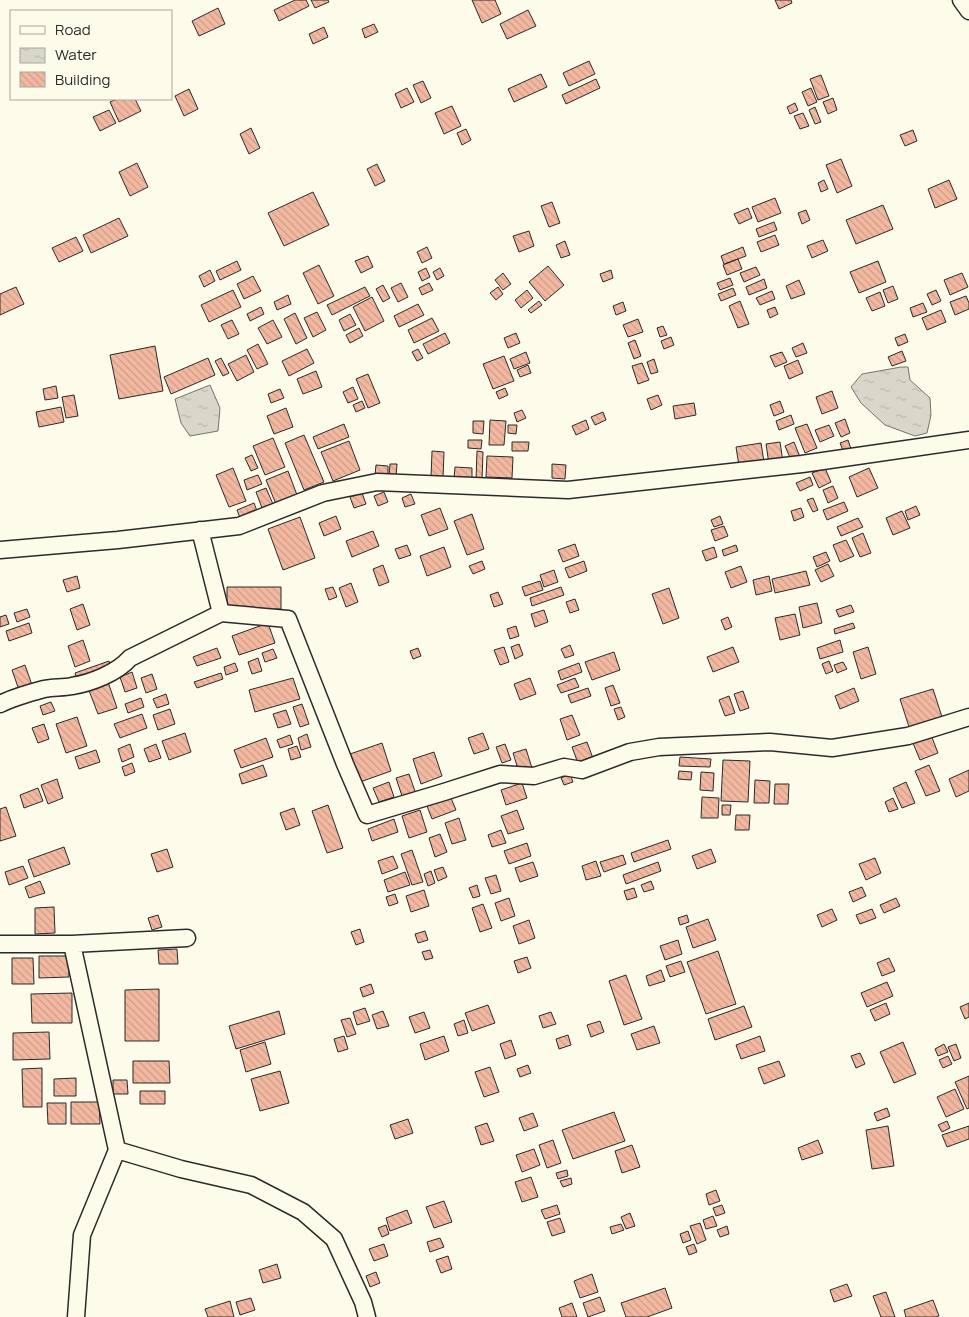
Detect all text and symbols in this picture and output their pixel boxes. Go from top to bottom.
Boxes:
legend [10,10,172,100]
text: Road [55,19,91,40]
text: Water [55,44,97,65]
text: Building [55,69,110,90]

